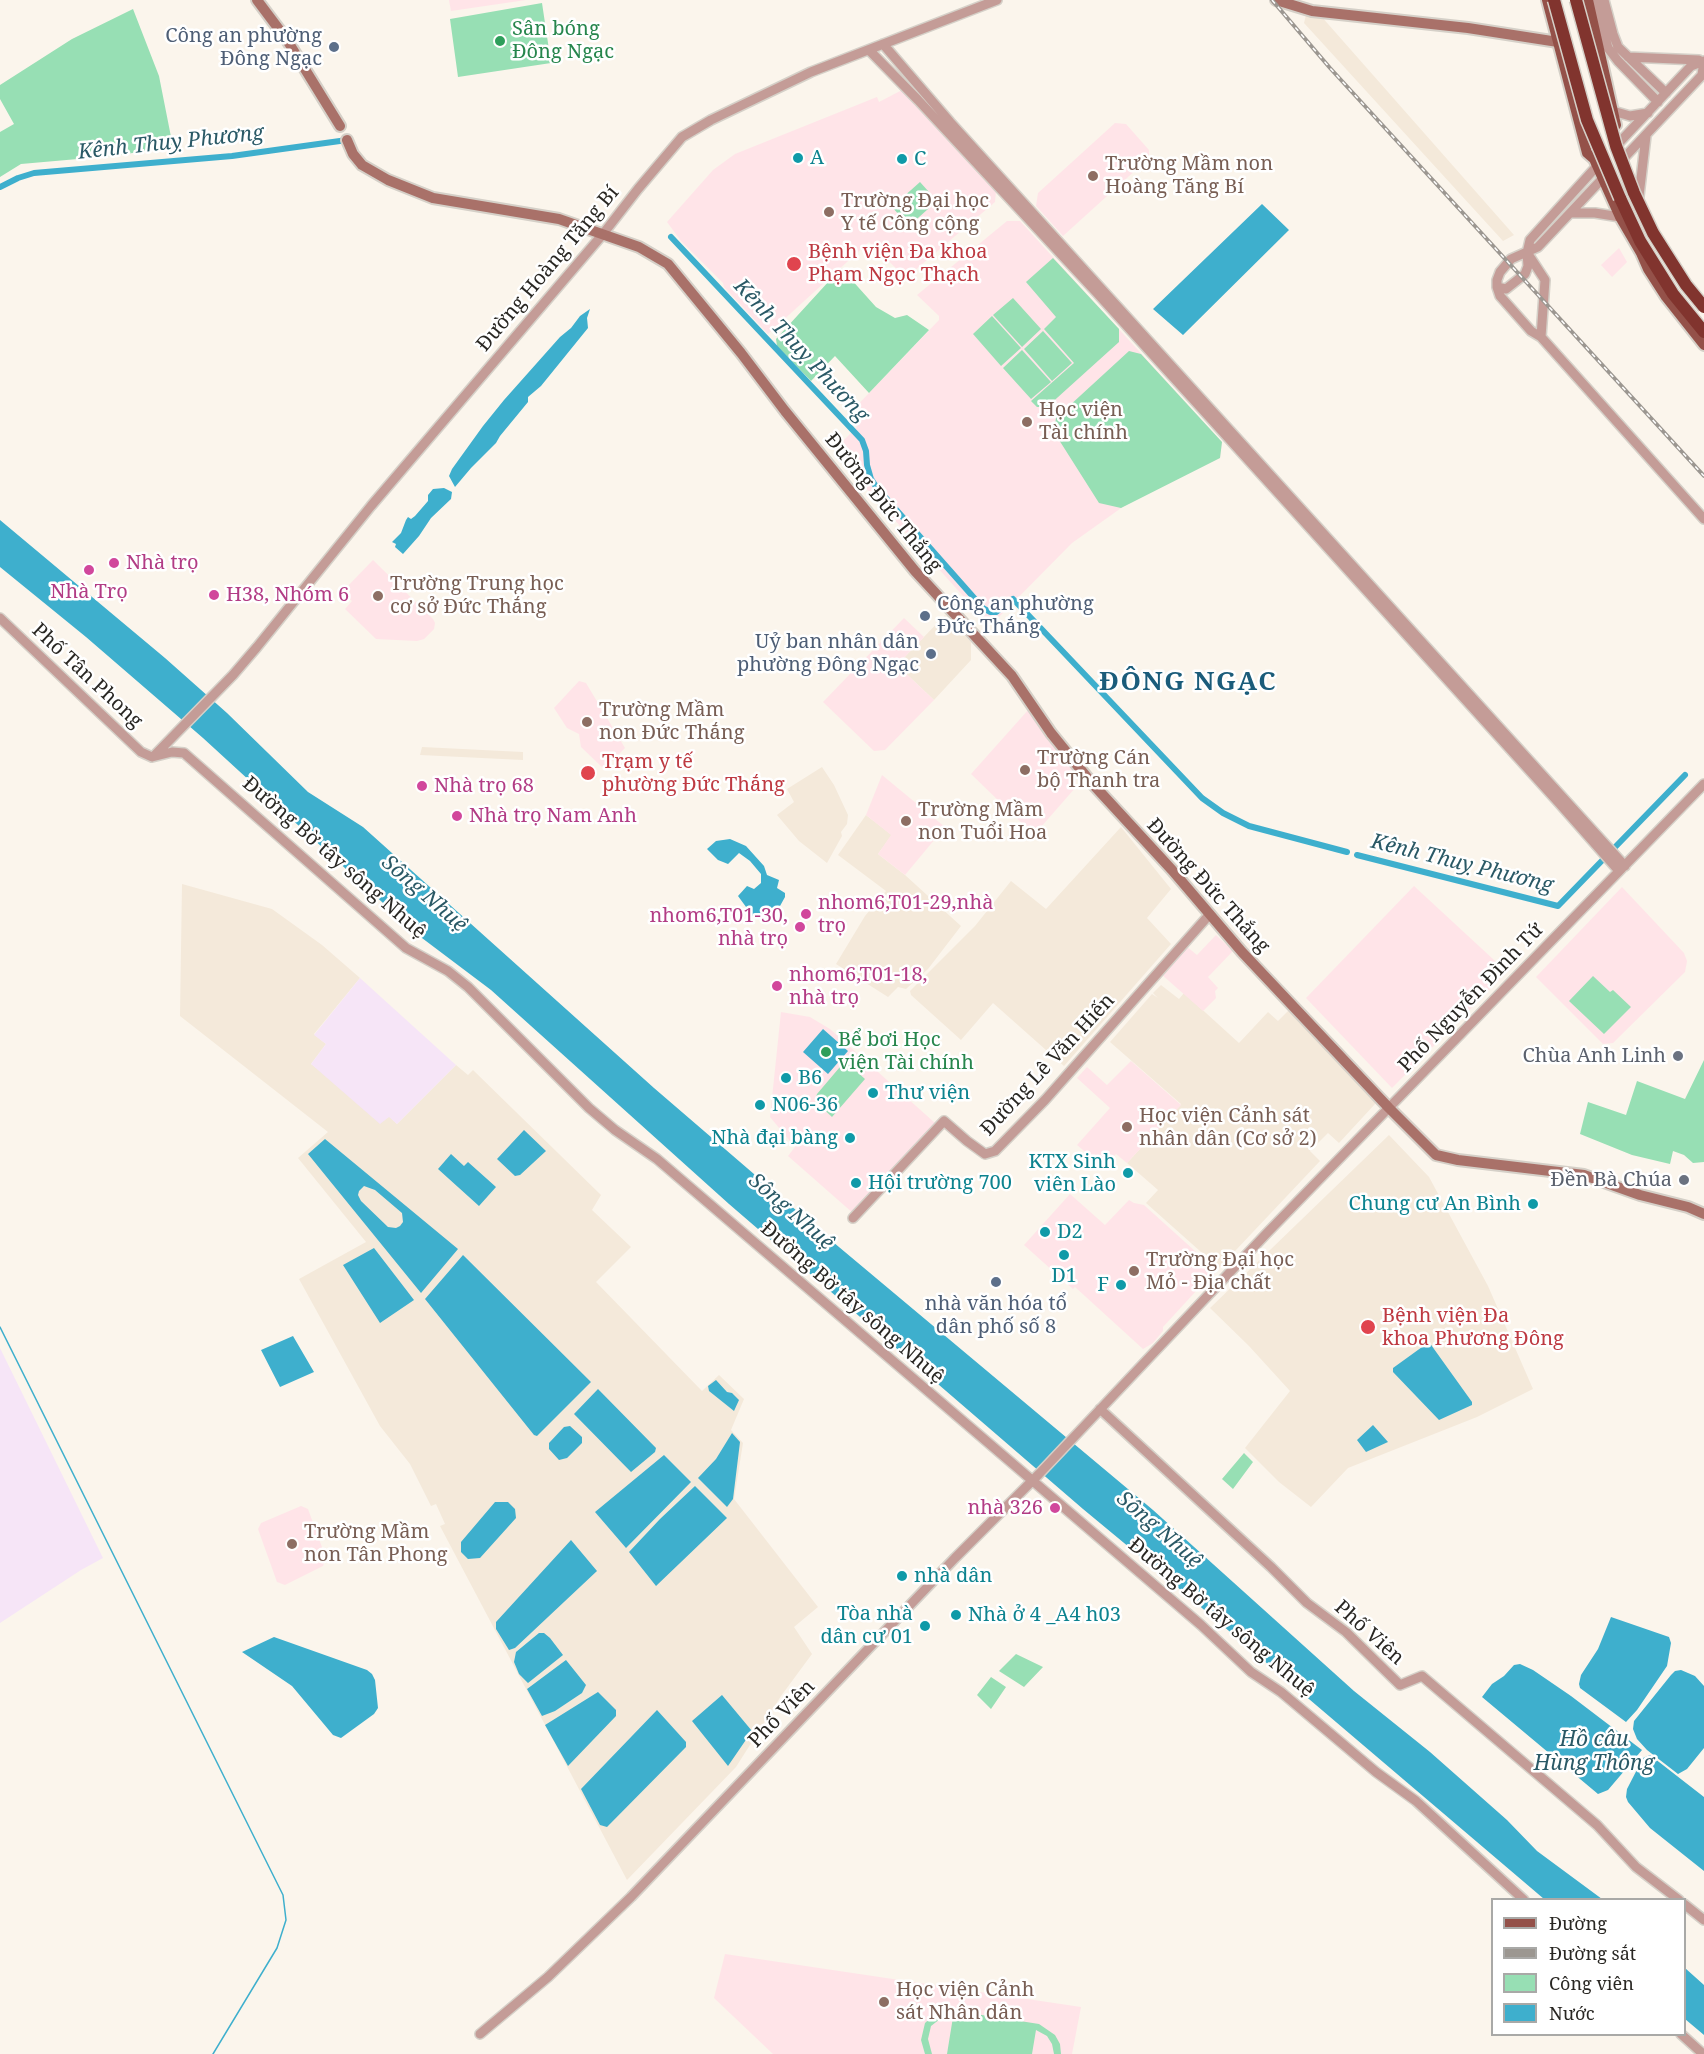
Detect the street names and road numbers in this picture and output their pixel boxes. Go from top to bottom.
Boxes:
street label: Đường Hoàng Tăng Bí [472,182,624,356]
street label: Đường Đức Thắng [819,428,947,578]
street label: Phố Tân Phong [27,619,147,733]
street label: Đường Bờ tây sông Nhuệ [237,772,431,944]
street label: Đường Đức Thắng [1141,814,1275,958]
street label: Phố Nguyễn Đình Tứ [1394,918,1548,1078]
street label: Đường Lê Văn Hiến [976,989,1120,1141]
street label: Đường Bờ tây sông Nhuệ [755,1217,949,1389]
street label: Đường Bờ tây sông Nhuệ [1123,1533,1319,1703]
street label: Phố Viên [1329,1596,1409,1670]
street label: Phố Viên [744,1675,820,1753]

